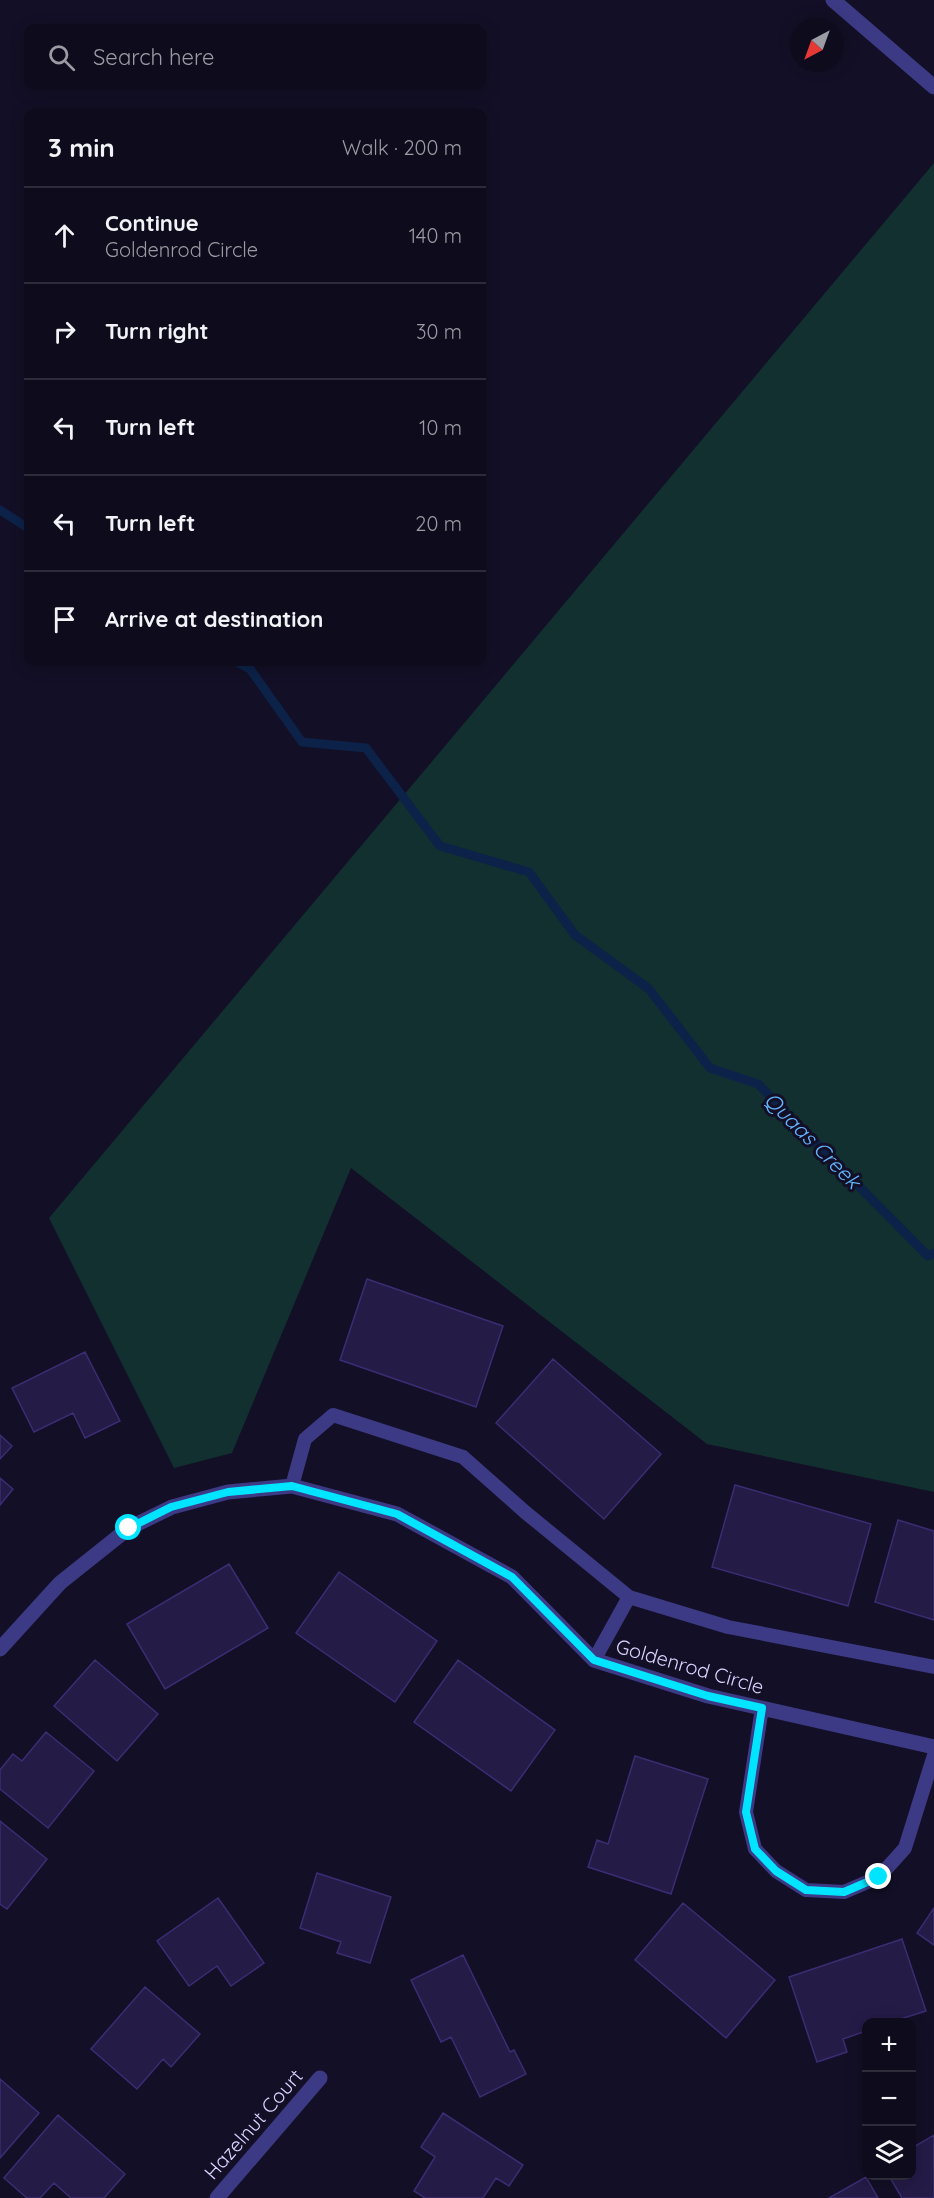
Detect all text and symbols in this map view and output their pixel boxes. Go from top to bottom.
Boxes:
north arrow [790,18,844,72]
search box [24,24,486,90]
icon: search [45,41,78,74]
text: Search here [93,43,214,71]
text: 3 min [48,131,115,164]
text: Walk · 200 m [342,135,462,160]
text: Continue [105,209,199,237]
icon: ahead [48,219,81,252]
text: 140 m [409,223,462,248]
text: Goldenrod Circle [105,237,258,262]
icon: right [48,315,81,348]
text: Turn right [105,317,209,345]
text: 30 m [416,319,462,344]
icon: left [48,411,81,444]
text: Turn left [105,413,195,441]
text: 10 m [419,415,462,440]
icon: left [48,507,81,540]
text: Turn left [105,509,195,537]
text: 20 m [415,511,462,536]
icon: arrive [48,603,81,636]
text: Arrive at destination [105,605,323,633]
water label: Quaas Creek [759,1086,868,1195]
route start [115,1514,141,1540]
street label: Goldenrod Circle [613,1633,767,1699]
route end [865,1863,891,1889]
map controls [862,2018,916,2180]
button: + [862,2018,916,2072]
street label: Hazelnut Court [198,2064,308,2184]
button: − [862,2072,916,2126]
button: layers [862,2126,916,2180]

